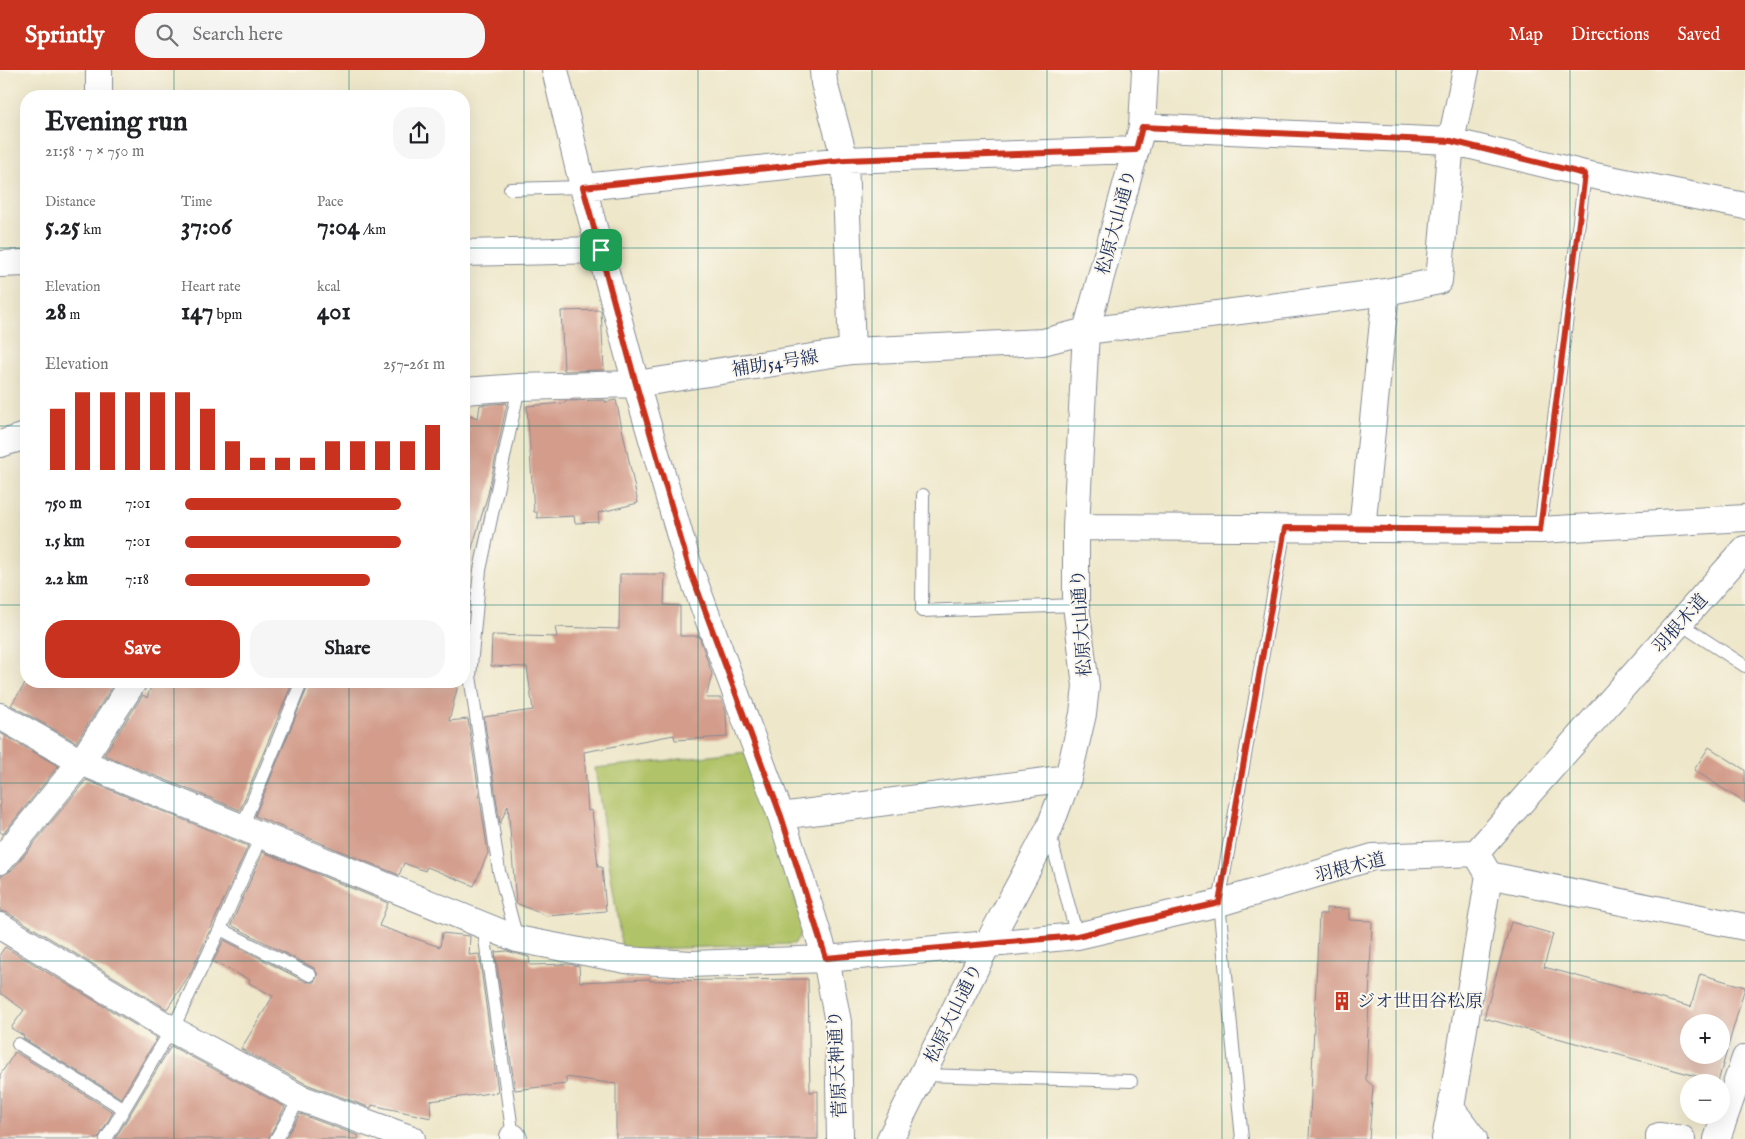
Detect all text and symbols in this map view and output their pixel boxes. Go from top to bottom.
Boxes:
search box [135,13,485,58]
text: Sprintly [25,20,105,51]
icon: search [153,21,181,49]
text: Search here [193,23,283,47]
text: Map [1509,24,1543,47]
text: Directions [1571,24,1649,47]
text: Saved [1677,24,1720,47]
text: Evening run [45,105,188,140]
button: share [393,107,445,159]
text: 21:58 · 7 × 750 m [45,142,144,162]
street label: 松原大山通り [1092,167,1143,278]
text: Distance [45,193,96,211]
text: Time [181,193,212,211]
text: Pace [317,193,344,211]
text: 5.25 [45,211,80,243]
text: 37:06 [181,211,231,243]
text: 7:04 [317,211,360,243]
text: km [80,221,102,239]
text: /km [360,221,386,239]
pin [580,229,622,271]
icon: arrive [587,236,615,264]
text: Elevation [45,278,101,296]
text: Heart rate [181,278,241,296]
text: kcal [317,278,340,296]
text: 28 [45,296,67,328]
text: 147 [181,296,214,328]
text: 401 [317,296,351,328]
text: m [67,306,80,324]
text: bpm [214,306,242,324]
street label: 補助54号線 [730,346,820,383]
text: Elevation [45,355,108,375]
text: 257–261 m [383,355,445,375]
text: 750 m [45,494,82,514]
text: 7:01 [125,494,150,514]
text: 1.5 km [45,532,85,552]
text: 7:01 [125,532,150,552]
street label: 松原大山通り [1067,568,1098,678]
text: 2.2 km [45,570,88,590]
text: 7:18 [125,570,149,590]
street label: 羽根木道 [1648,590,1714,658]
button: Save [45,620,240,678]
button: Share [250,620,445,678]
street label: 羽根木道 [1313,849,1388,888]
street label: 松原大山通り [920,960,988,1067]
building icon: ジオ世田谷松原 [1331,990,1353,1012]
place label: ジオ世田谷松原 [1357,991,1483,1014]
street label: 菅原天神通り [824,1009,853,1118]
map controls [1680,1014,1730,1124]
button: + [1680,1014,1730,1064]
button: − [1680,1074,1730,1124]

